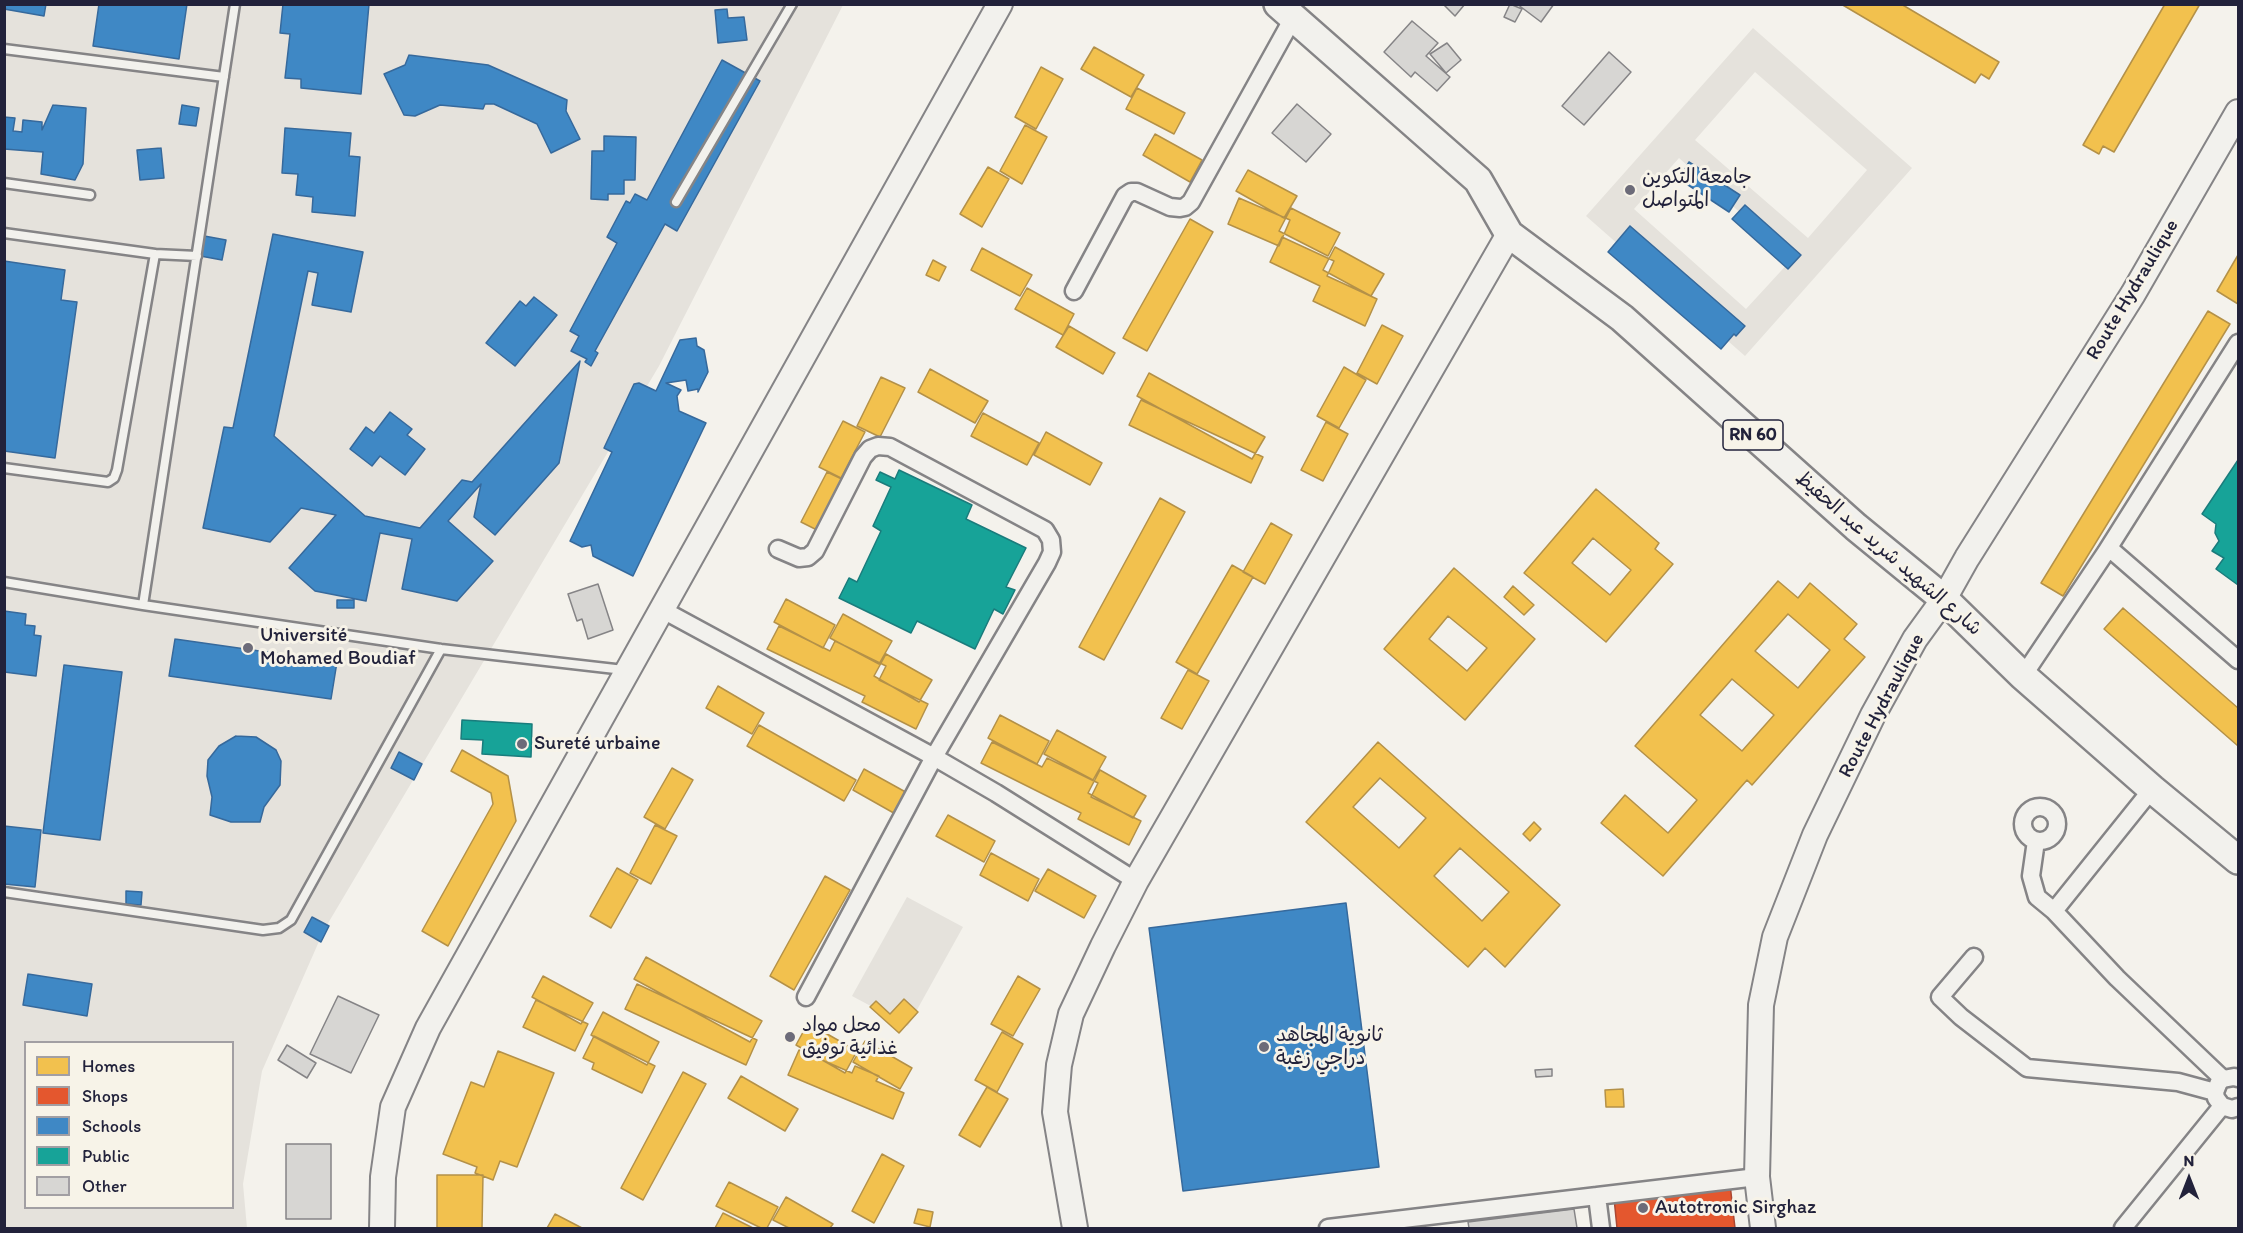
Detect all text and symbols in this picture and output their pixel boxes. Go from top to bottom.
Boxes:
place label: جامعة التكوين المتواصل [1642,166,1752,213]
marker: جامعة التكوين المتواصل [1623,183,1637,197]
street label: Route Hydraulique [2082,215,2184,365]
road number: RN 60 [1723,420,1783,450]
street label: شارع الشهيد شريد عبد الحفيظ [1790,466,1986,642]
place label: Université Mohamed Boudiaf [260,624,416,671]
street label: Route Hydraulique [1834,630,1930,782]
marker: Université Mohamed Boudiaf [241,641,255,655]
place label: Sureté urbaine [534,732,660,756]
marker: Sureté urbaine [515,737,529,751]
place label: محل مواد غذائية توفيق [802,1014,898,1061]
place label: ثانوية المجاهد دراجي زغبة [1276,1024,1383,1071]
marker: محل مواد غذائية توفيق [783,1030,797,1044]
marker: ثانوية المجاهد دراجي زغبة [1257,1040,1271,1054]
legend [24,1041,234,1209]
text: Homes [82,1055,135,1077]
text: Shops [82,1085,128,1107]
text: Schools [82,1115,141,1137]
text: Public [82,1145,130,1167]
north arrow [2159,1149,2219,1209]
text: N [2184,1151,2194,1170]
text: Other [82,1175,127,1197]
place label: Autotronic Sirghaz [1655,1196,1816,1220]
marker: Autotronic Sirghaz [1636,1201,1650,1215]

